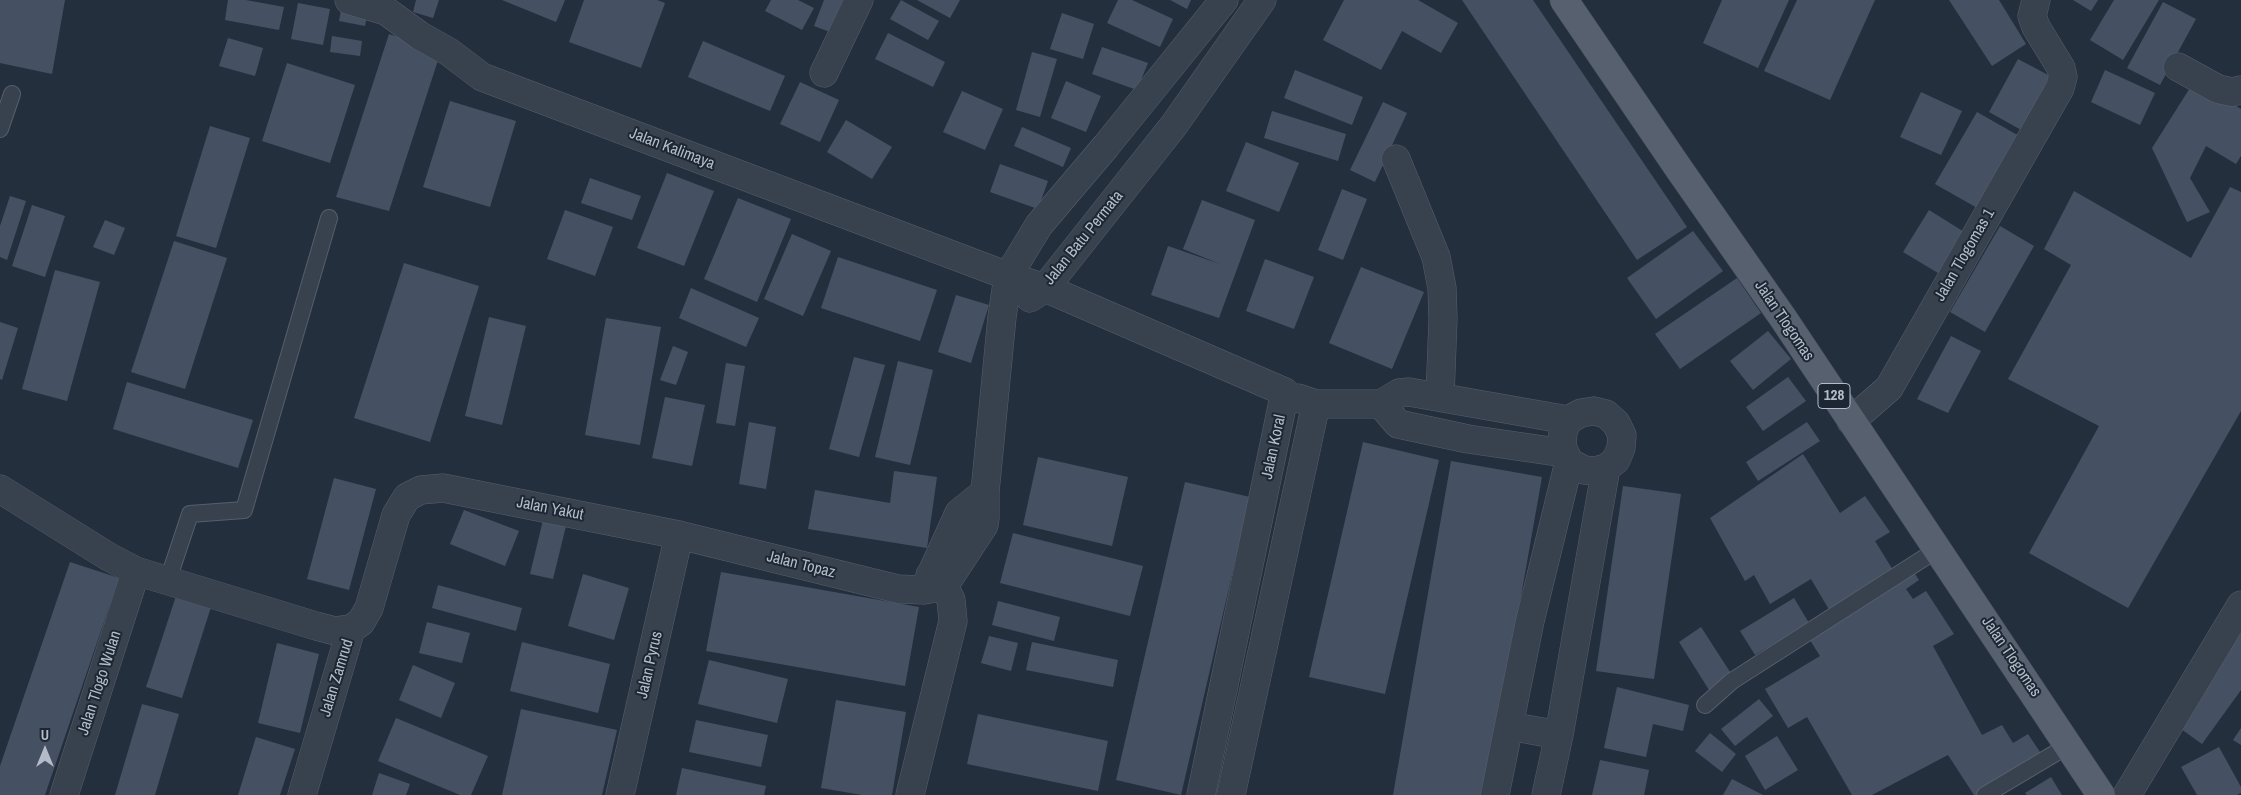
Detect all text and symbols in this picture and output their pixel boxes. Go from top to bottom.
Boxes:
street label: Jalan Kalimaya [627,124,717,174]
street label: Jalan Batu Permata [1040,187,1128,289]
street label: Jalan Tlogomas 1 [1931,205,1999,305]
street label: Jalan Tlogomas [1750,277,1818,365]
road number: 128 [1818,384,1850,408]
street label: Jalan Koral [1258,413,1290,481]
street label: Jalan Yakut [515,493,585,525]
street label: Jalan Topaz [765,547,837,583]
street label: Jalan Tlogomas [1977,613,2045,701]
street label: Jalan Tlogo Wulan [74,628,126,738]
street label: Jalan Pyrus [633,629,667,701]
street label: Jalan Zamrud [316,637,358,719]
north arrow [20,725,70,775]
text: U [41,726,49,744]

